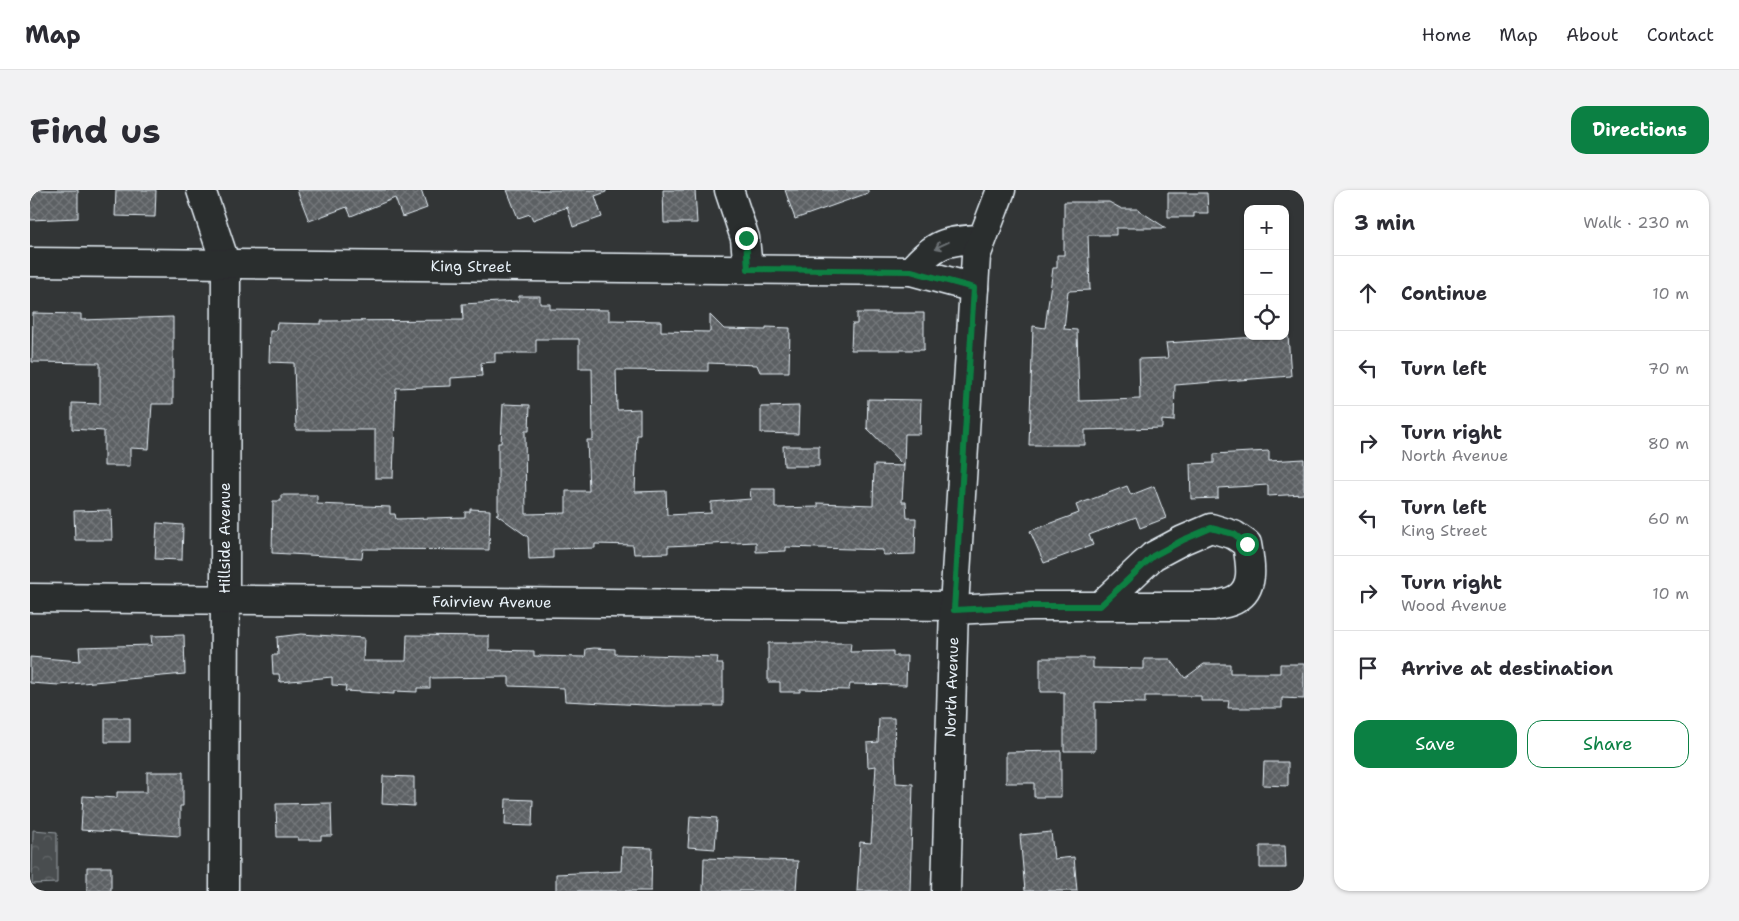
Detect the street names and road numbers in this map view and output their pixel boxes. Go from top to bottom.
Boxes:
street label: King Street [430,256,512,277]
street label: Hillside Avenue [215,483,235,593]
street label: Fairview Avenue [432,591,552,613]
street label: North Avenue [940,637,963,738]

